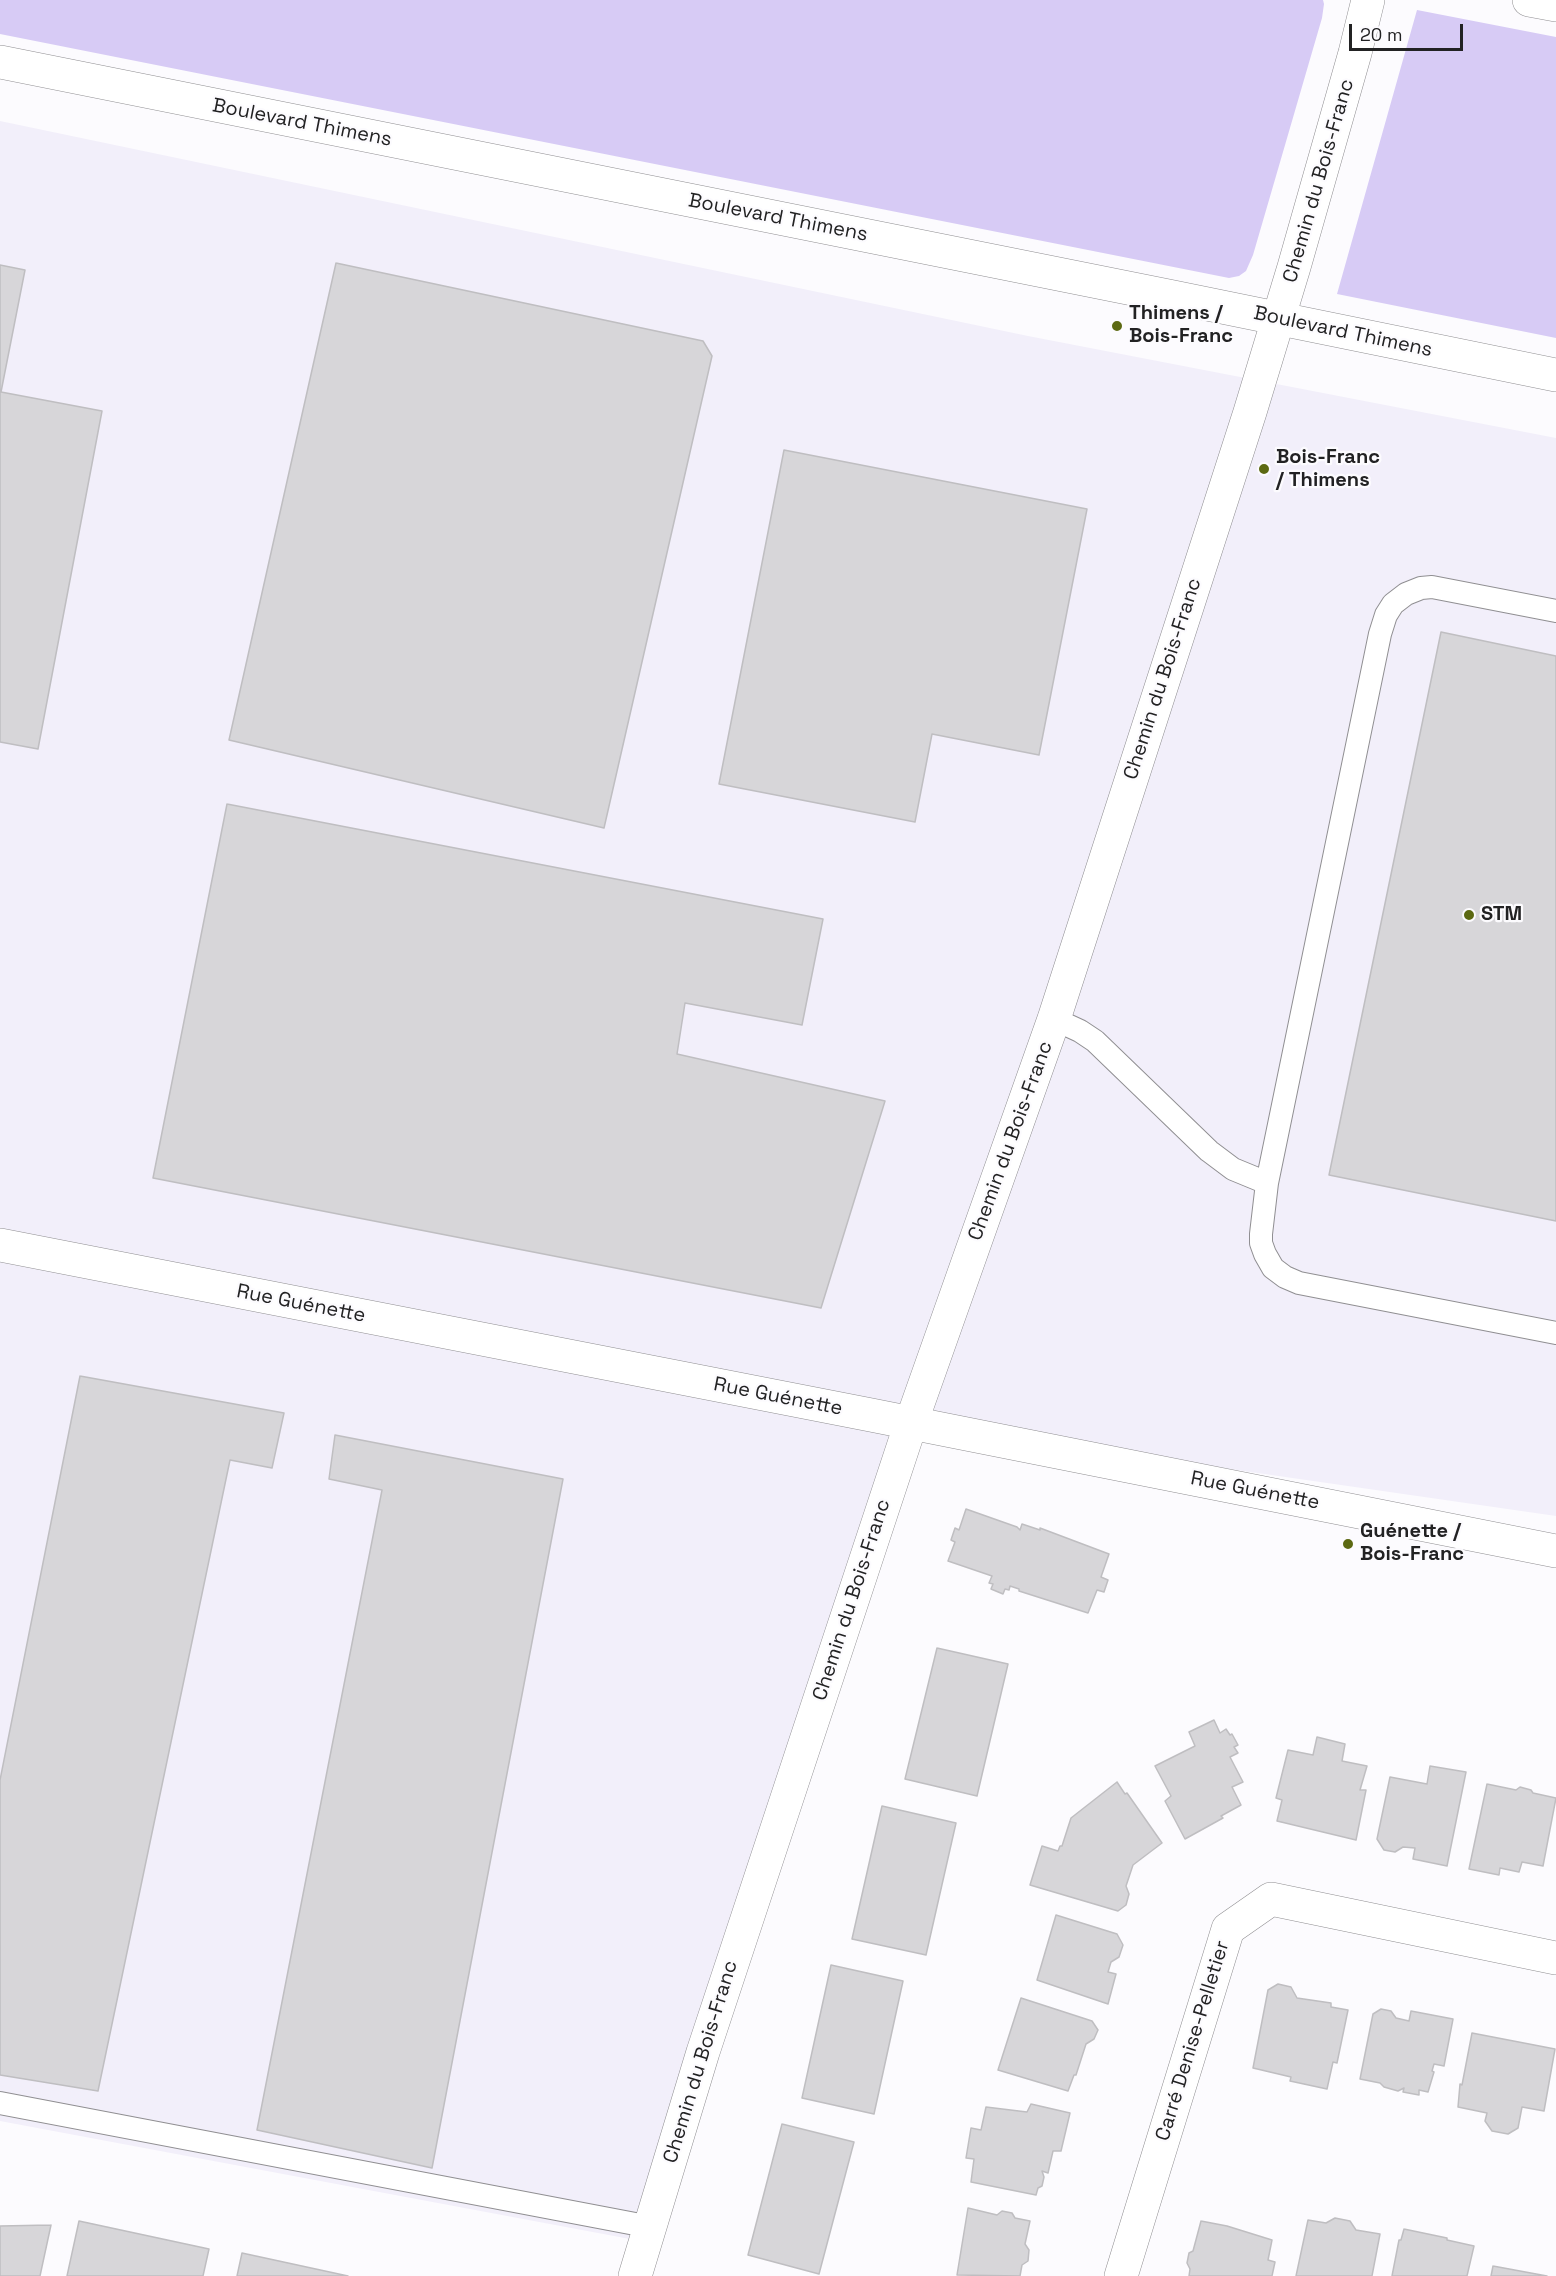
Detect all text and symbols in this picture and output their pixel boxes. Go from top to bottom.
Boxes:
scale bar [1352,12,1466,50]
text: 20 m [1360,23,1403,46]
street label: Chemin du Bois-Franc [1278,77,1360,285]
street label: Boulevard Thimens [210,94,394,152]
street label: Boulevard Thimens [686,189,870,247]
street label: Boulevard Thimens [1251,301,1435,363]
place label: Thimens / Bois-Franc [1129,302,1233,349]
marker: Thimens / Bois-Franc [1110,319,1124,333]
place label: Bois-Franc / Thimens [1276,446,1380,493]
marker: Bois-Franc / Thimens [1257,462,1271,476]
street label: Chemin du Bois-Franc [1119,575,1207,783]
place label: STM [1481,903,1522,927]
marker: STM [1462,908,1476,922]
street label: Chemin du Bois-Franc [964,1038,1058,1244]
street label: Rue Guénette [235,1280,367,1328]
street label: Rue Guénette [712,1373,844,1421]
street label: Rue Guénette [1189,1467,1321,1515]
street label: Chemin du Bois-Franc [808,1496,896,1704]
place label: Guénette / Bois-Franc [1360,1520,1464,1567]
marker: Guénette / Bois-Franc [1341,1537,1355,1551]
street label: Carré Denise-Pelletier [1151,1938,1235,2144]
street label: Chemin du Bois-Franc [659,1958,743,2166]

